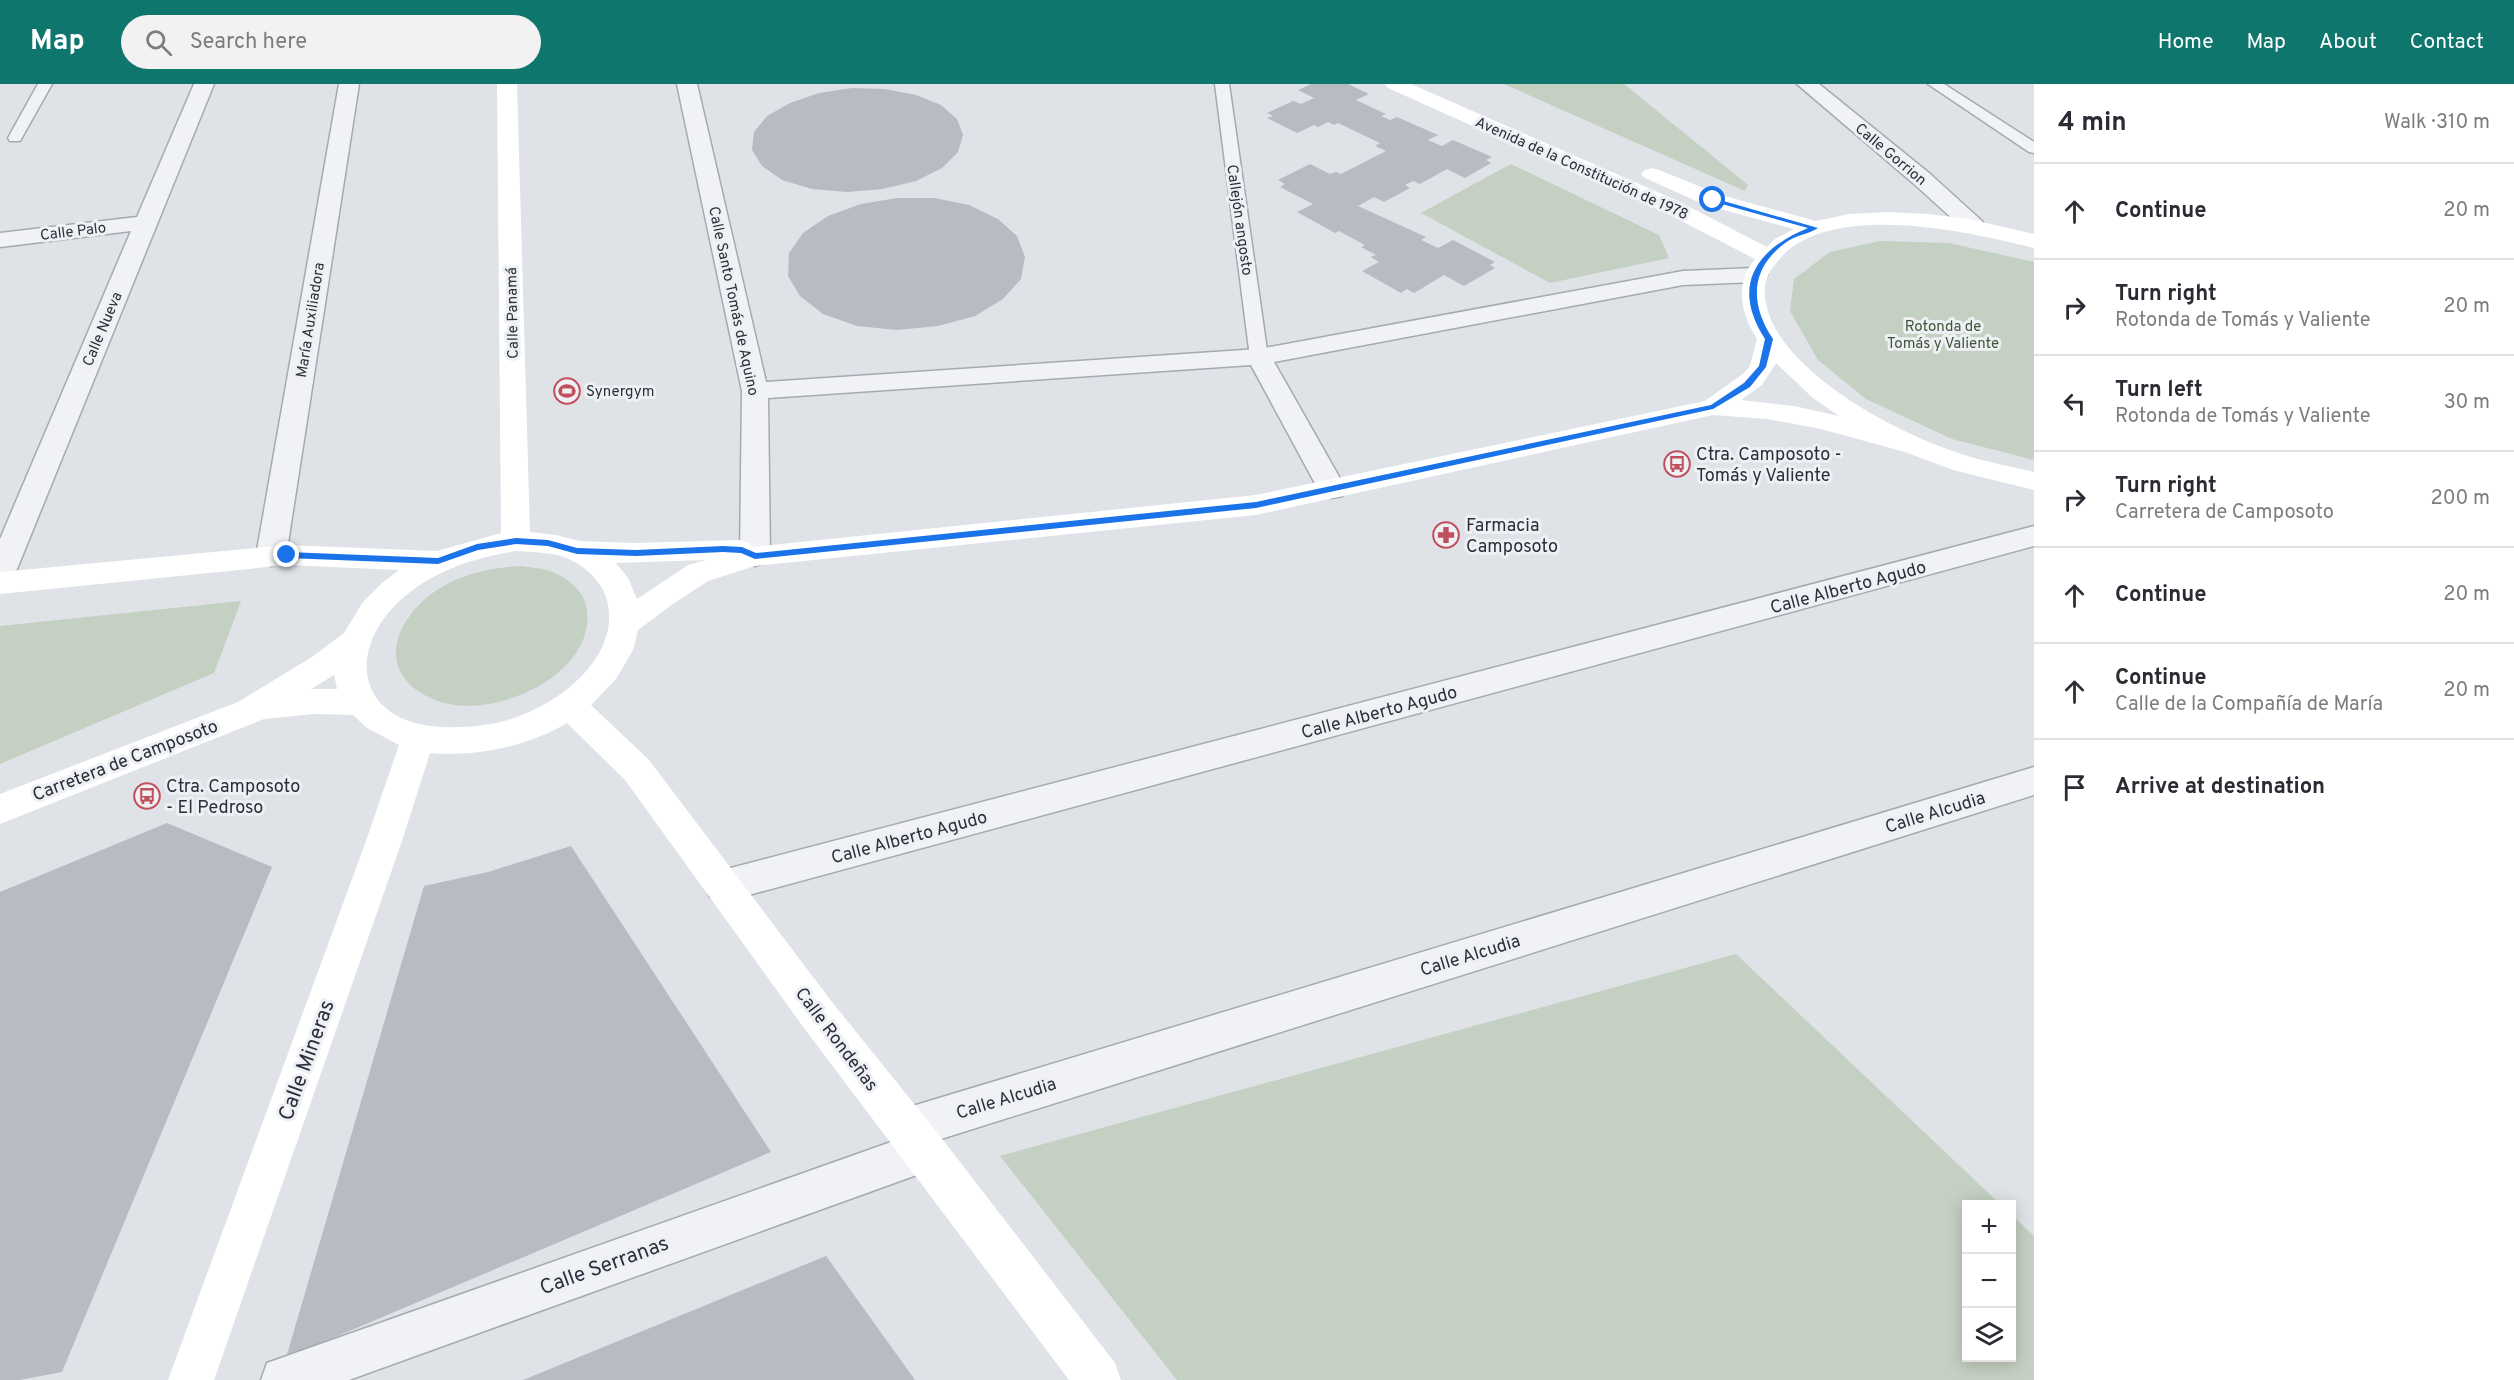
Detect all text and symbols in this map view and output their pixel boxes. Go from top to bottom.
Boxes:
search box [121,15,541,69]
text: Map [30,24,85,60]
icon: search [142,26,175,59]
text: Search here [190,29,307,56]
text: Home [2158,29,2214,56]
text: Map [2247,29,2286,56]
text: About [2319,29,2377,56]
text: Contact [2410,29,2484,56]
text: 4 min [2058,107,2127,140]
text: Walk · 310 m [2384,110,2490,136]
street label: Avenida de la Constitución de 1978 [1472,114,1691,225]
street label: Calle Gorrion [1850,120,1930,191]
street label: Callejón angosto [1221,164,1256,277]
route start [1699,186,1725,212]
icon: ahead [2058,195,2091,228]
text: Continue [2115,198,2206,225]
text: 20 m [2443,198,2490,224]
street label: Calle Santo Tomás de Aquino [703,205,762,398]
street label: Calle Palo [39,219,107,246]
street label: María Auxiliadora [293,261,330,379]
street label: Calle Panamá [503,267,524,359]
text: Turn right [2115,281,2217,308]
street label: Calle Nueva [79,289,128,370]
icon: right [2058,291,2091,324]
text: 20 m [2443,294,2490,320]
text: Rotonda de Tomás y Valiente [2115,308,2371,334]
park label: Rotonda de Tomás y Valiente [1887,318,1999,354]
sports icon: Synergym [552,376,582,406]
text: Turn left [2115,377,2203,404]
place label: Synergym [586,383,655,402]
icon: left [2058,387,2091,420]
text: 30 m [2444,390,2490,416]
text: Rotonda de Tomás y Valiente [2115,404,2371,430]
place label: Ctra. Camposoto - Tomás y Valiente [1696,444,1842,488]
bus stop icon: Ctra. Camposoto - Tomás y Valiente [1662,449,1692,479]
text: Turn right [2115,473,2217,500]
icon: right [2058,483,2091,516]
text: 200 m [2431,486,2490,512]
text: Carretera de Camposoto [2115,500,2334,526]
place label: Farmacia Camposoto [1466,515,1558,559]
pharmacy icon: Farmacia Camposoto [1431,520,1461,550]
route end [273,541,299,567]
street label: Calle Alberto Agudo [1768,557,1929,620]
icon: ahead [2058,579,2091,612]
text: Continue [2115,582,2206,609]
text: 20 m [2443,582,2490,608]
text: Continue [2115,665,2206,692]
icon: ahead [2058,675,2091,708]
text: 20 m [2443,678,2490,704]
street label: Calle Alberto Agudo [1299,682,1460,745]
text: Calle de la Compañía de María [2115,692,2383,718]
street label: Carretera de Camposoto [29,715,222,807]
icon: arrive [2058,771,2091,804]
text: Arrive at destination [2115,774,2325,801]
place label: Ctra. Camposoto - El Pedroso [166,776,300,820]
bus stop icon: Ctra. Camposoto - El Pedroso [132,781,162,811]
street label: Calle Alcudia [1882,787,1988,840]
street label: Calle Alberto Agudo [829,807,990,870]
street label: Calle Alcudia [1417,930,1523,983]
street label: Calle Rondeñas [789,983,882,1096]
street label: Calle Mineras [273,997,342,1125]
street label: Calle Alcudia [953,1073,1059,1126]
map controls [1962,1200,2016,1362]
button: + [1962,1200,2016,1254]
street label: Calle Serranas [536,1231,673,1302]
button: − [1962,1254,2016,1308]
button: layers [1962,1308,2016,1362]

